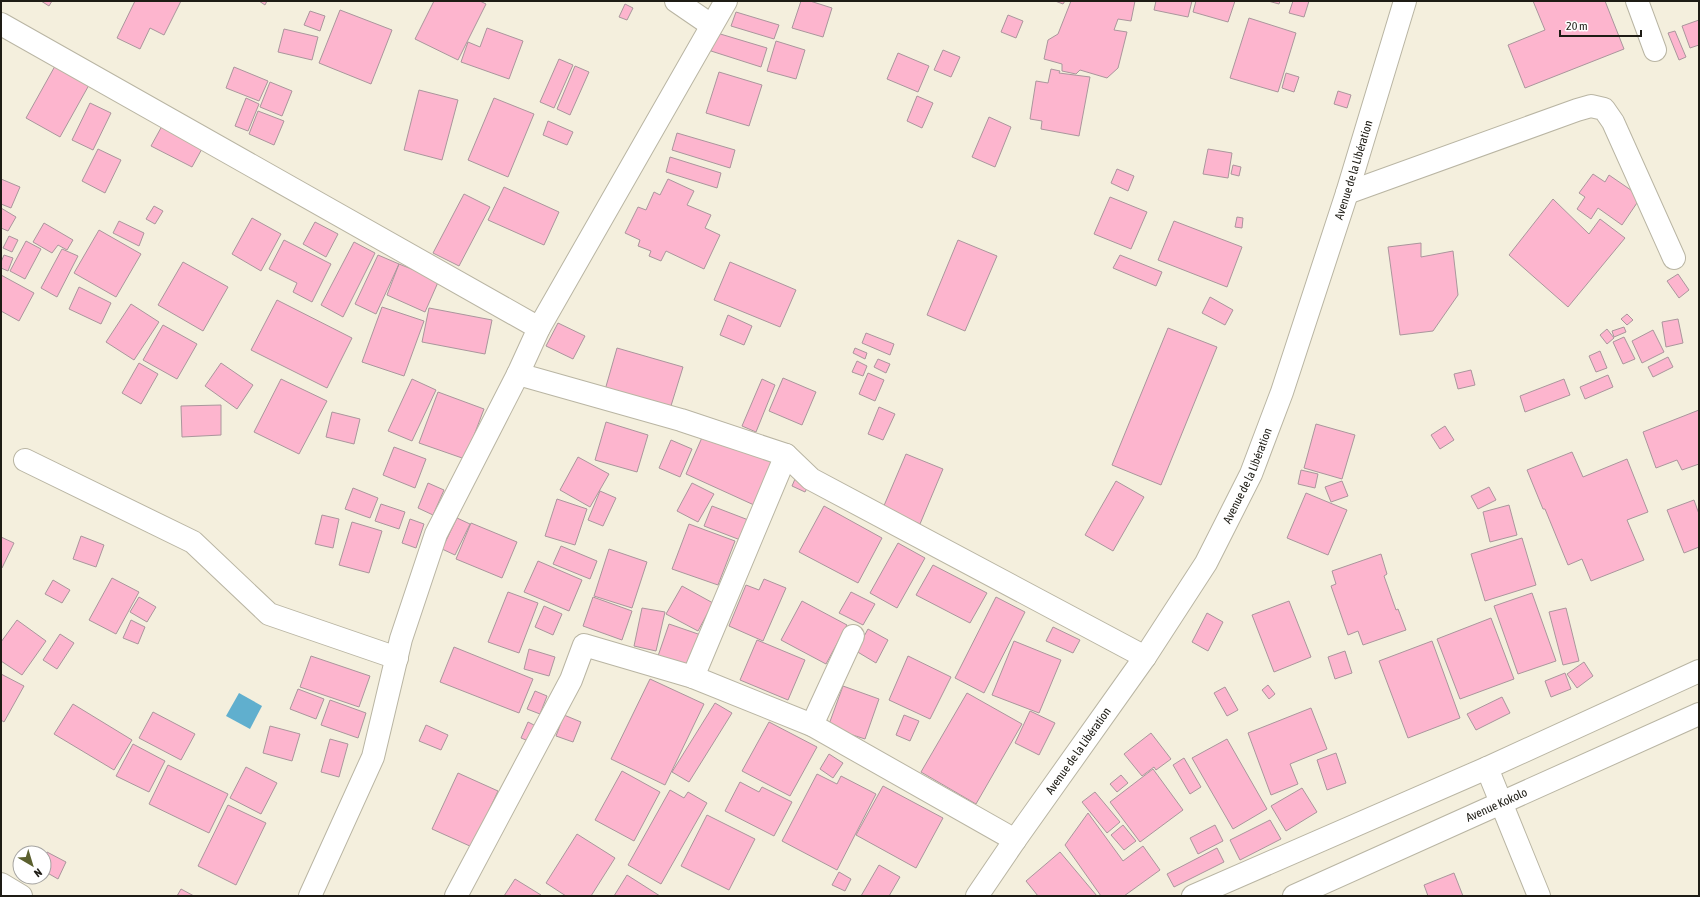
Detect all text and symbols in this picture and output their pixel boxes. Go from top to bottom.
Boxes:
scale bar [1560,12,1641,38]
text: 20 m [1566,19,1588,33]
street label: Avenue de la Libération [1332,118,1376,221]
street label: Avenue de la Libération [1220,426,1275,526]
street label: Avenue de la Libération [1043,705,1114,797]
street label: Avenue Kokolo [1464,785,1530,825]
north arrow [12,845,52,885]
text: N [32,866,44,880]

